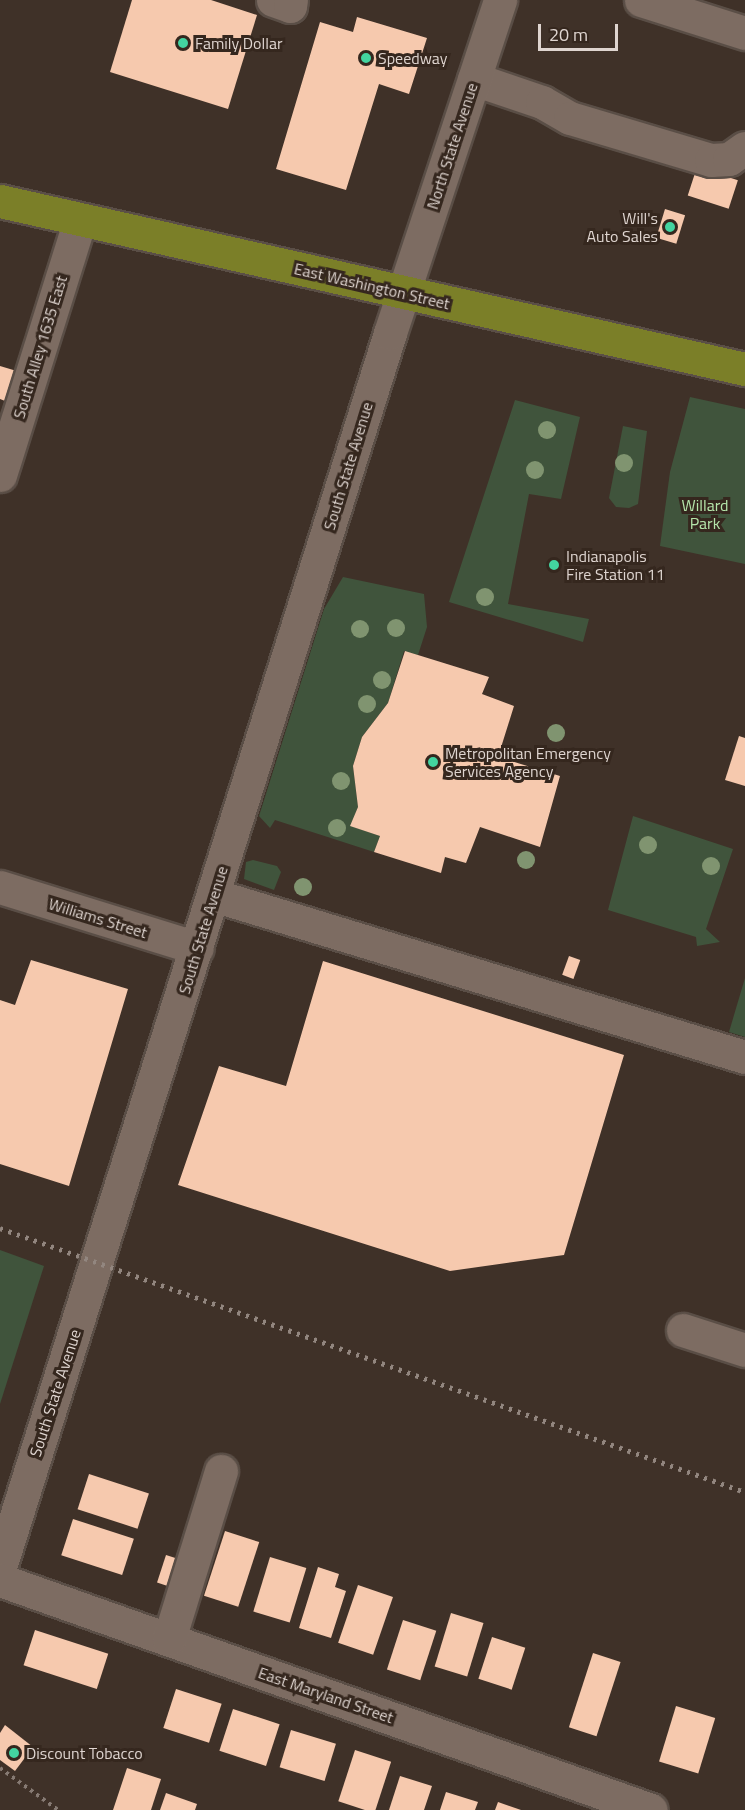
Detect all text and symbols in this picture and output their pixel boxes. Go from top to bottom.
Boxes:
scale bar [541,12,620,50]
text: 20 m [549,21,588,48]
place label: Family Dollar [195,33,282,53]
marker: Family Dollar [176,36,190,50]
place label: Speedway [378,48,448,68]
marker: Speedway [359,51,373,65]
street label: North State Avenue [422,80,482,212]
place label: Will's Auto Sales [586,208,658,246]
marker: Will's Auto Sales [663,220,677,234]
street label: East Washington Street [292,259,452,313]
street label: South Alley 1635 East [9,273,71,421]
street label: South State Avenue [319,400,377,532]
park label: Willard Park [682,495,728,533]
place label: Indianapolis Fire Station 11 [566,546,665,584]
marker: Indianapolis Fire Station 11 [547,558,561,572]
place label: Metropolitan Emergency Services Agency [445,743,611,781]
marker: Metropolitan Emergency Services Agency [426,755,440,769]
street label: South State Avenue [174,864,232,996]
street label: Williams Street [46,894,150,942]
street label: South State Avenue [25,1327,85,1459]
street label: East Maryland Street [256,1663,396,1727]
place label: Discount Tobacco [26,1743,143,1763]
marker: Discount Tobacco [7,1746,21,1760]

